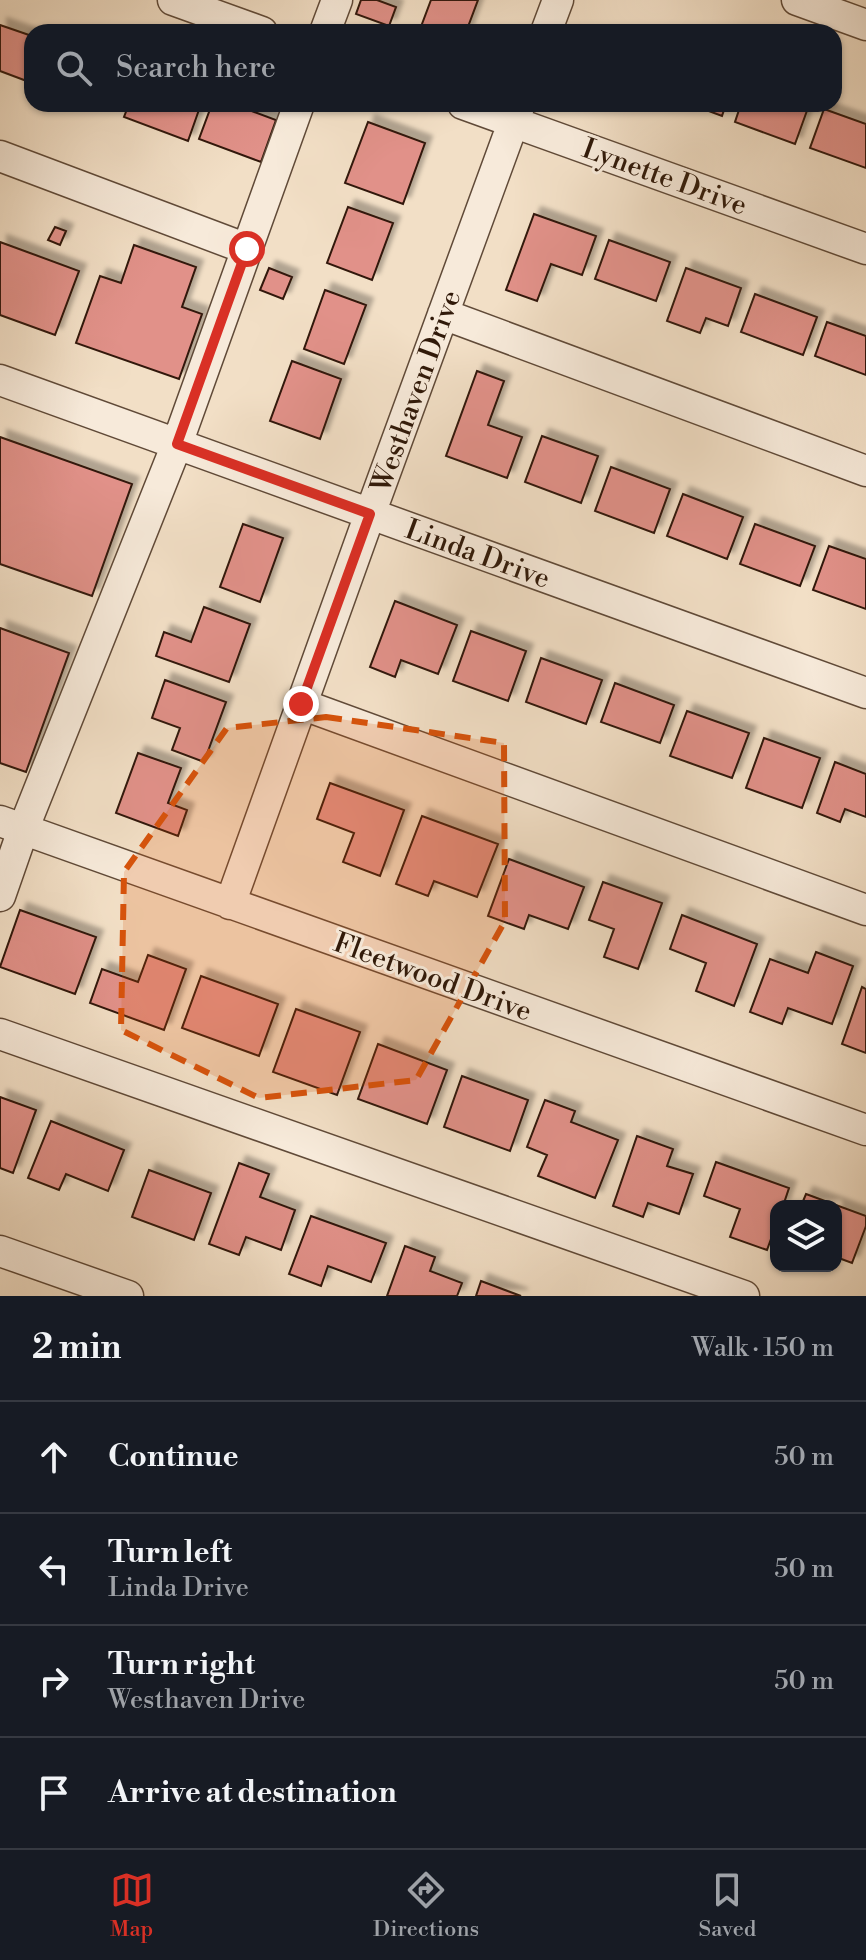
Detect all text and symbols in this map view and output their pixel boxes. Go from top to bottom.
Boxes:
search box [24,24,842,112]
icon: search [52,46,96,90]
text: Search here [116,49,276,87]
street label: Lynette Drive [577,131,752,223]
route start [229,231,265,267]
street label: Westhaven Drive [363,286,469,498]
street label: Linda Drive [400,512,555,597]
route end [283,686,319,722]
street label: Fleetwood Drive [329,925,536,1029]
map controls [770,1200,842,1272]
button: layers [770,1200,842,1272]
text: 2 min [32,1327,121,1369]
text: Walk · 150 m [692,1332,834,1364]
icon: ahead [32,1435,76,1479]
text: Continue [108,1438,239,1476]
text: 50 m [774,1441,834,1473]
text: Turn left [108,1534,232,1572]
icon: left [32,1547,76,1591]
text: 50 m [774,1553,834,1585]
text: Linda Drive [108,1572,249,1604]
text: Turn right [108,1646,255,1684]
icon: right [32,1659,76,1703]
text: 50 m [774,1665,834,1697]
text: Westhaven Drive [108,1684,305,1716]
icon: arrive [32,1771,76,1815]
text: Arrive at destination [108,1774,397,1812]
tab: Map [110,1868,154,1943]
tab: Directions [373,1868,479,1943]
tab: Saved [699,1868,756,1943]

